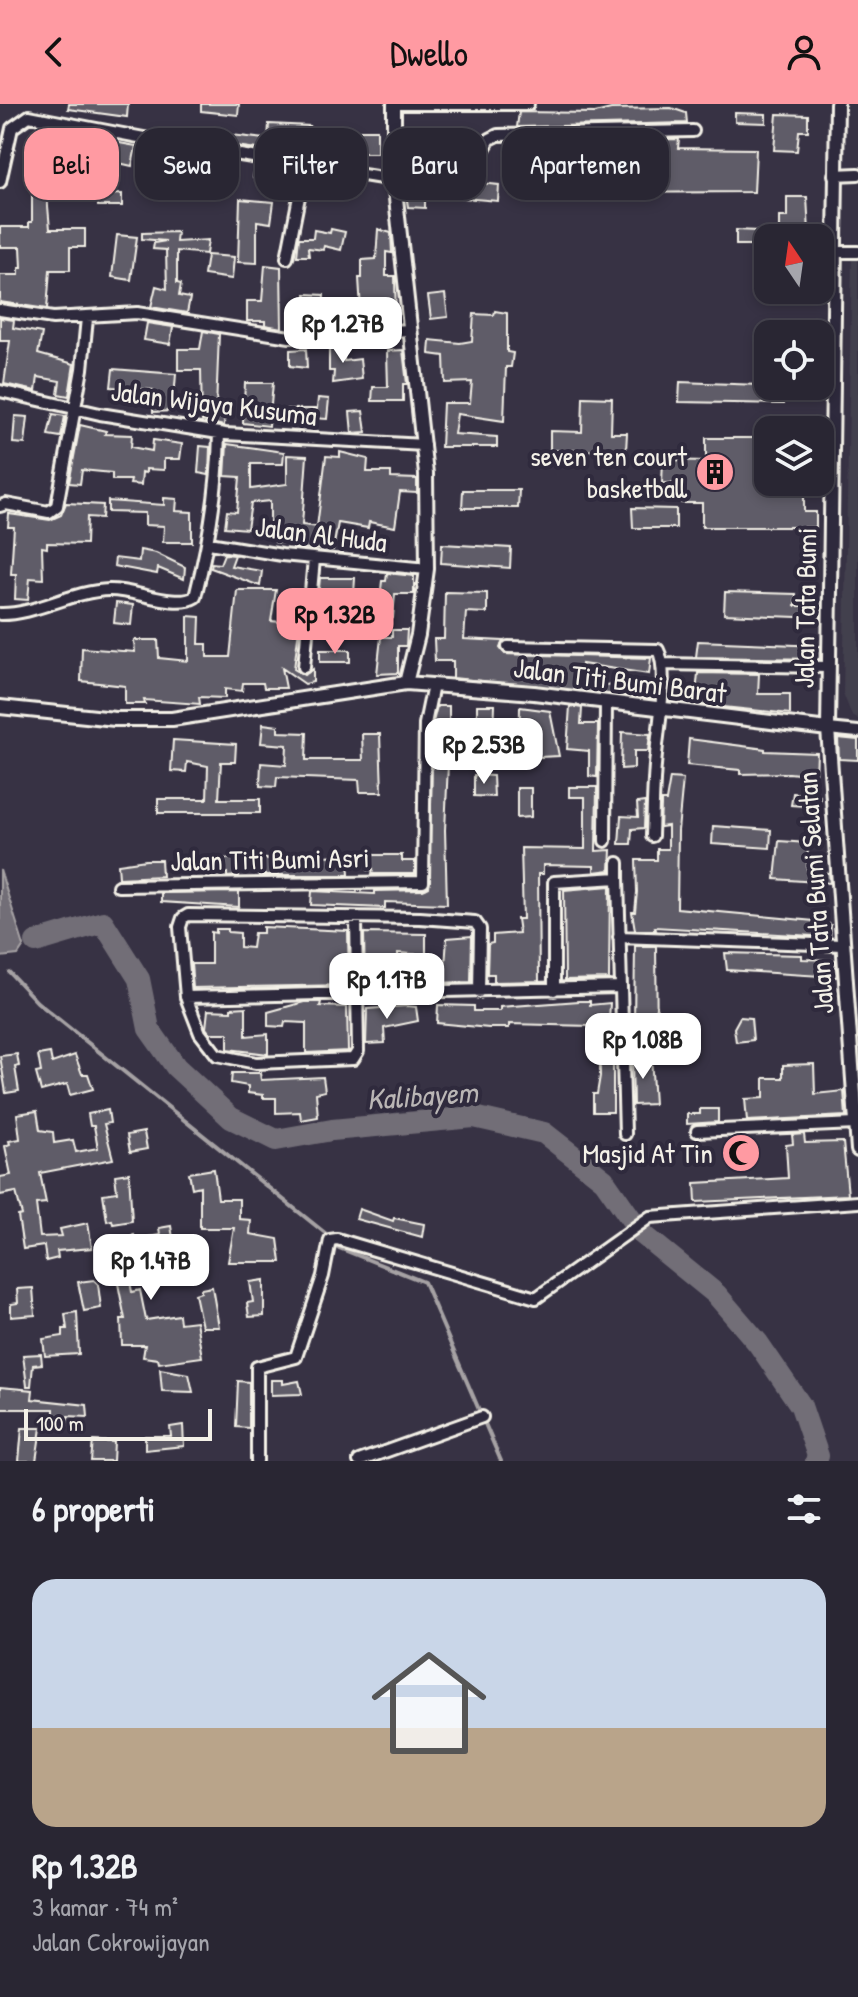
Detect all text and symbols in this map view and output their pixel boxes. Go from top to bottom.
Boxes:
text: Dwello [390,28,468,77]
icon: back [32,30,76,74]
icon: person [782,30,826,74]
chip: Beli [24,128,119,200]
chip: Sewa [135,128,239,200]
chip: Filter [255,128,367,200]
chip: Baru [383,128,486,200]
chip: Apartemen [502,128,669,200]
north arrow [754,224,834,304]
map controls [754,224,834,496]
pin: Rp 1.27B [260,297,426,365]
text: Rp 1.27B [302,305,384,340]
button: locate [754,320,834,400]
street label: Jalan Wijaya Kusuma [109,372,319,434]
button: layers [754,416,834,496]
place label: seven ten court basketball [530,437,688,507]
building icon: seven ten court basketball [694,451,736,493]
street label: Jalan Al Huda [253,507,389,561]
street label: Jalan Tata Bumi [785,527,825,689]
pin: Rp 1.32B [252,588,418,656]
text: Rp 1.32B [295,596,375,631]
street label: Jalan Titi Bumi Barat [511,648,729,712]
pin: Rp 2.53B [401,718,567,786]
text: Rp 2.53B [443,726,525,761]
street label: Jalan Tata Bumi Selatan [788,771,842,1015]
street label: Jalan Titi Bumi Asri [170,838,370,880]
pin: Rp 1.17B [304,953,470,1021]
text: Rp 1.17B [347,961,427,996]
pin: Rp 1.08B [560,1013,726,1081]
text: Rp 1.08B [603,1021,683,1056]
water label: Kalibayem [365,1071,480,1120]
mosque icon: Masjid At Tin [720,1132,762,1174]
place label: Masjid At Tin [583,1134,713,1172]
pin: Rp 1.47B [68,1234,234,1302]
text: Rp 1.47B [111,1242,191,1277]
scale bar [24,1405,212,1441]
text: 100 m [36,1408,84,1438]
text: 6 properti [32,1486,155,1532]
icon: filters [782,1487,826,1531]
icon: home [357,1631,501,1775]
text: Rp 1.32B [32,1843,138,1889]
text: 3 kamar · 74 m² [32,1889,178,1924]
text: Jalan Cokrowijayan [32,1924,210,1959]

